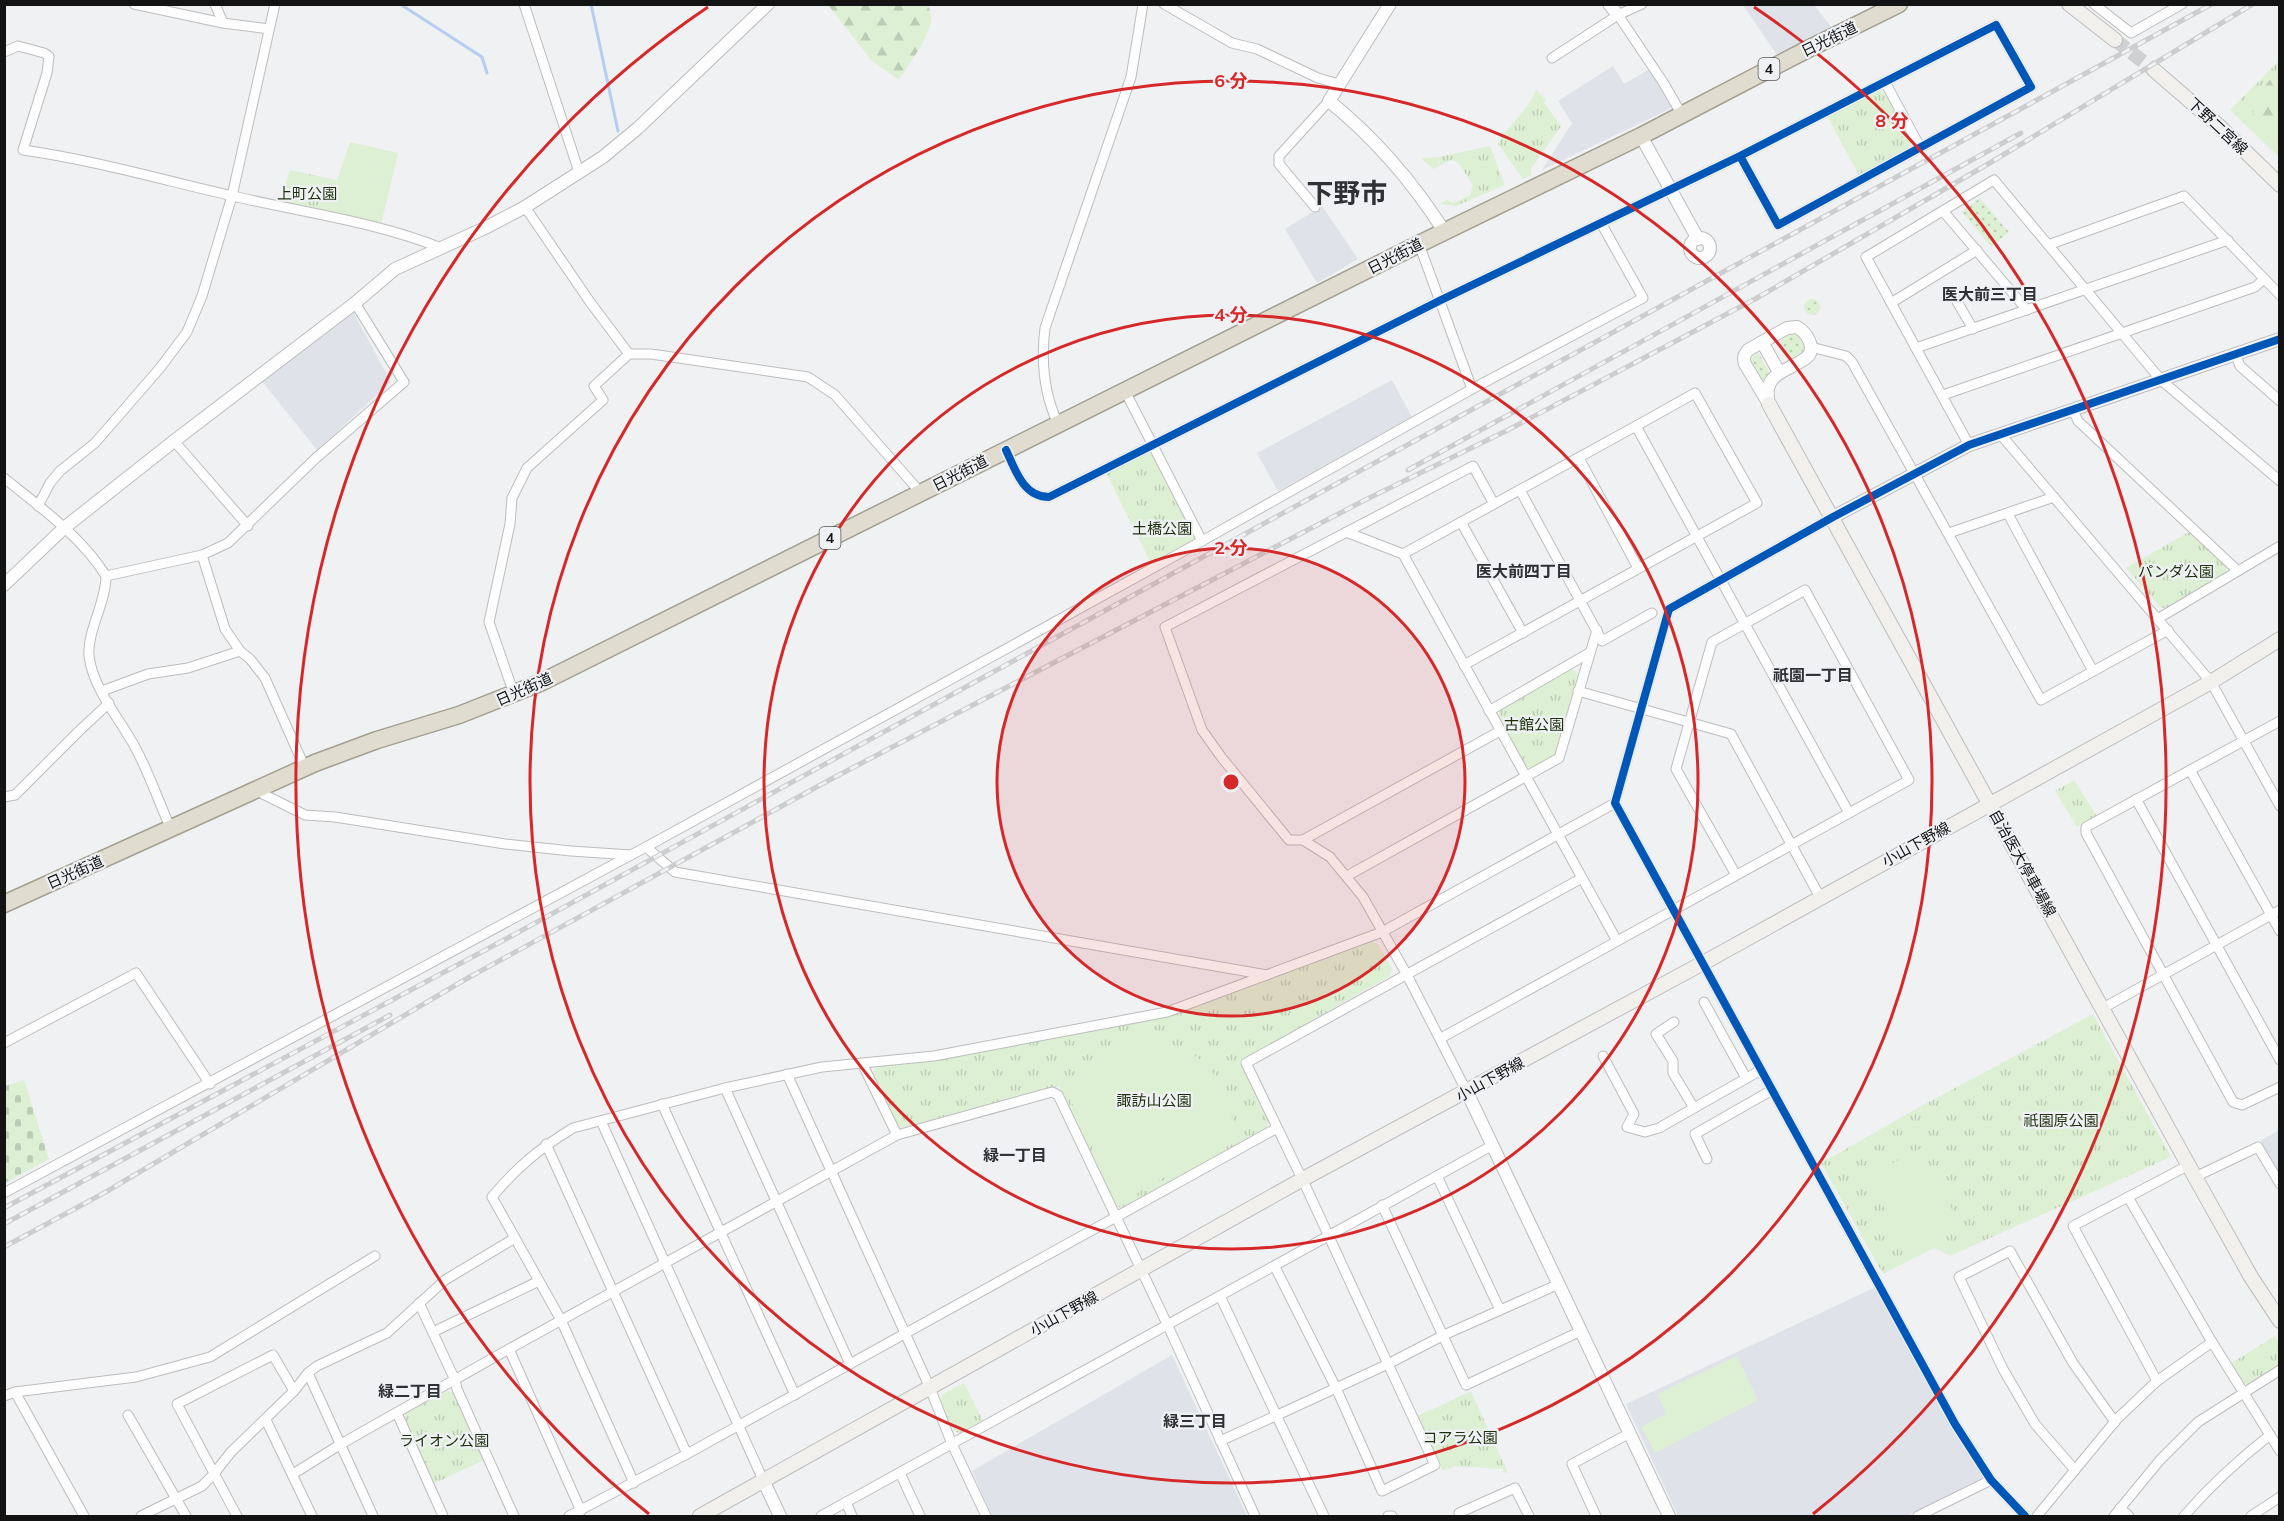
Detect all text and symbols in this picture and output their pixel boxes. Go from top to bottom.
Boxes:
street label: 日光街道 [1798,17,1860,61]
road number: 4 [1758,58,1780,80]
text: 6 分 [1214,69,1248,92]
street label: 下野二宮線 [2184,93,2252,159]
text: 8 分 [1875,109,1909,132]
district label: 下野市 [1307,176,1388,210]
park label: 上町公園 [277,184,337,203]
street label: 日光街道 [1364,234,1426,278]
district label: 医大前三丁目 [1942,284,2038,304]
text: 4 分 [1214,303,1248,326]
street label: 日光街道 [929,451,991,495]
park label: 土橋公園 [1132,519,1192,538]
road number: 4 [820,527,840,549]
text: 2 分 [1214,536,1248,559]
district label: 医大前四丁目 [1476,561,1572,581]
park label: パンダ公園 [2138,562,2214,581]
district label: 祇園一丁目 [1773,665,1853,685]
street label: 日光街道 [493,668,555,710]
park label: 古館公園 [1504,715,1564,734]
centre of rings [1221,772,1241,792]
street label: 自治医大停車場線 [1986,806,2060,920]
street label: 小山下野線 [1879,818,1953,870]
street label: 日光街道 [44,851,106,893]
street label: 小山下野線 [1453,1053,1527,1105]
park label: 諏訪山公園 [1116,1091,1192,1110]
park label: 祇園原公園 [2023,1111,2099,1130]
district label: 緑一丁目 [983,1145,1047,1165]
street label: 小山下野線 [1027,1287,1101,1339]
district label: 緑二丁目 [378,1381,442,1401]
district label: 緑三丁目 [1163,1411,1227,1431]
park label: コアラ公園 [1422,1428,1498,1447]
park label: ライオン公園 [399,1431,489,1450]

